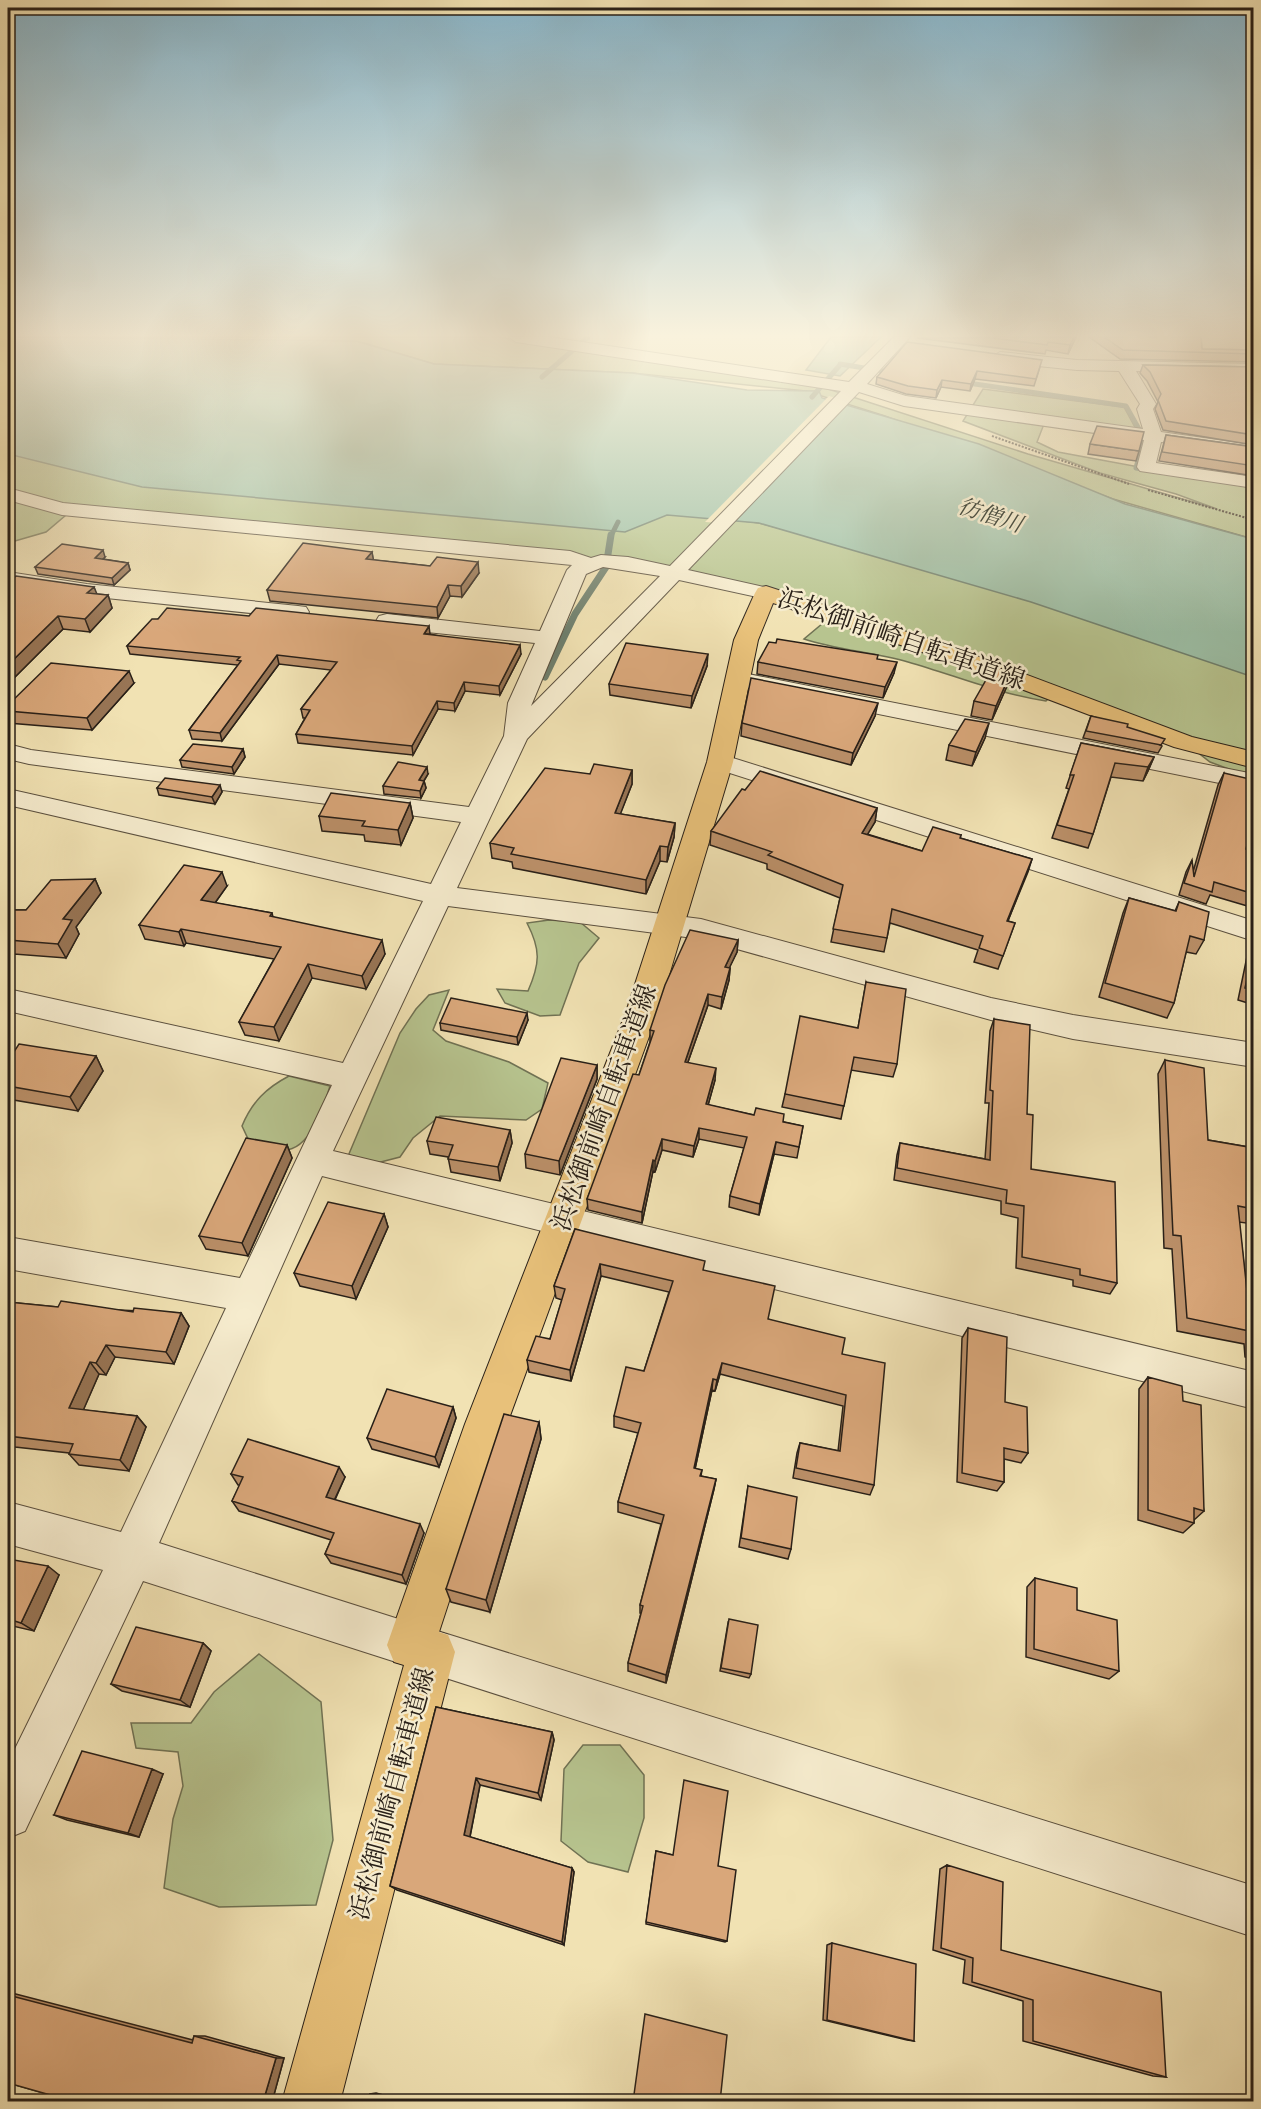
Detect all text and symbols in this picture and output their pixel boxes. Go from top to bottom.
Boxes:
water label: 彷僧川 [954,493,1027,540]
street label: 浜松御前崎自転車道線 [773,582,1029,698]
street label: 浜松御前崎自転車道線 [545,980,665,1236]
street label: 浜松御前崎自転車道線 [343,1664,443,1924]

